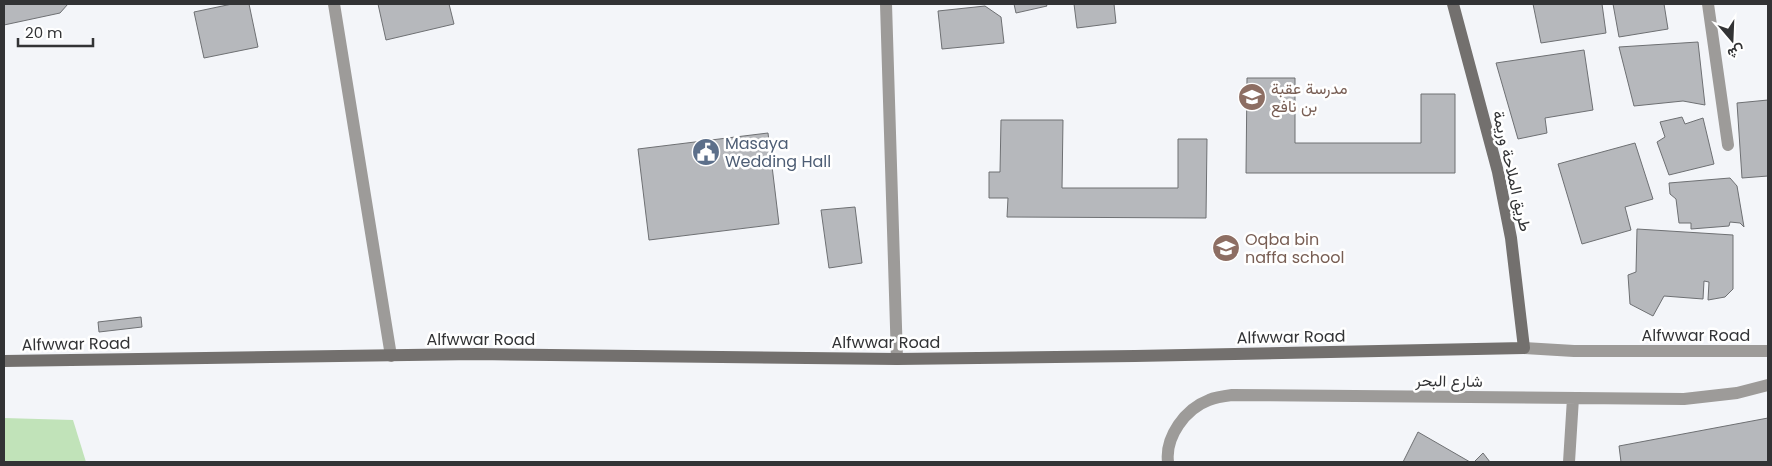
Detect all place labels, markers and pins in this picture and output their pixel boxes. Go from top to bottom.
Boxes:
place label: مدرسة عقبة بن نافع [1271,77,1348,118]
school or university icon: مدرسة عقبة بن نافع [1237,82,1267,112]
place label: Masaya Wedding Hall [725,132,831,173]
public building icon: Masaya Wedding Hall [691,137,721,167]
place label: Oqba bin naffa school [1245,228,1344,269]
school or university icon: Oqba bin naffa school [1211,233,1241,263]

